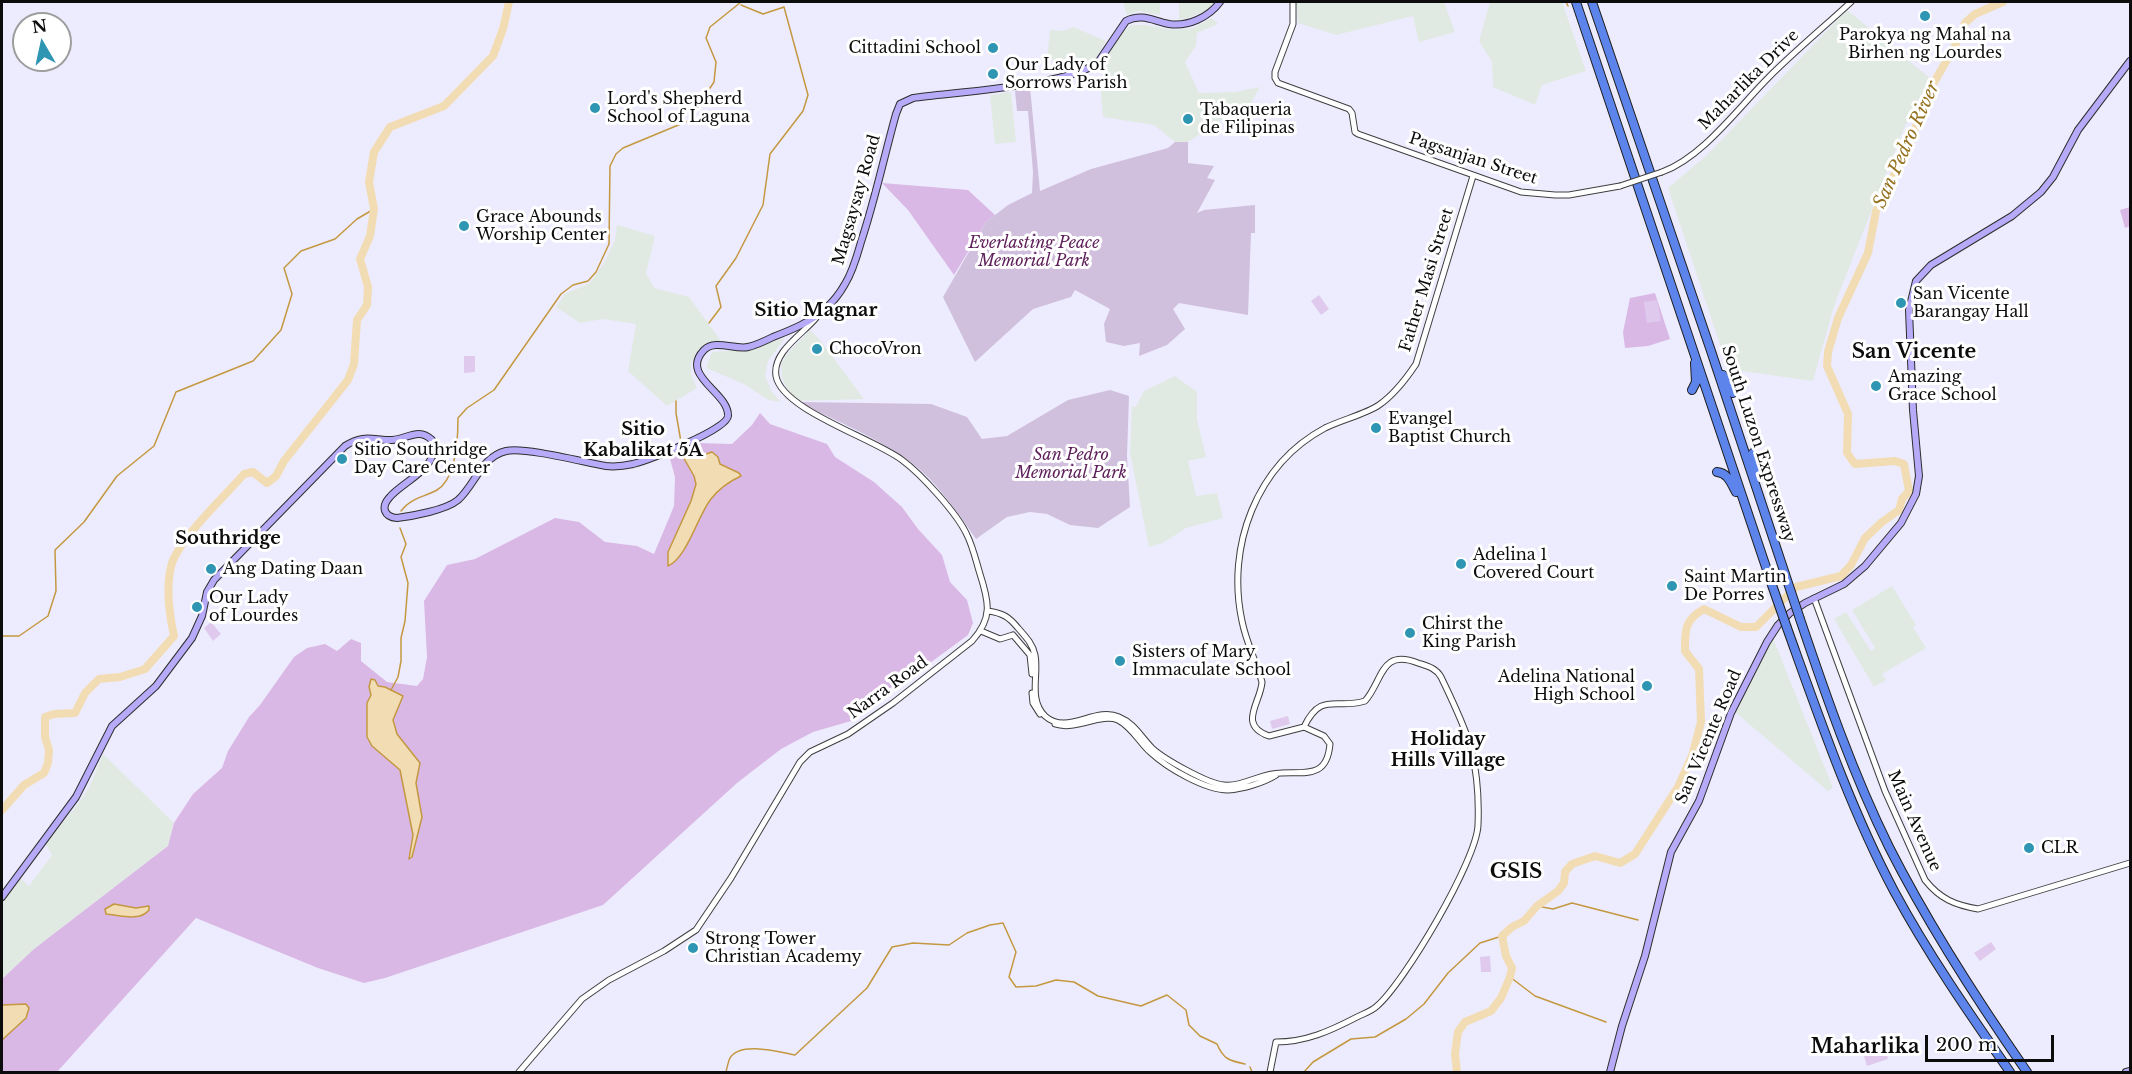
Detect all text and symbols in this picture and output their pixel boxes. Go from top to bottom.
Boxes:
marker: Parokya ng Mahal na Birhen ng Lourdes [1918,9,1932,23]
north arrow [12,12,72,72]
text: N [30,15,48,37]
place label: Parokya ng Mahal na Birhen ng Lourdes [1839,25,2011,63]
street label: Maharlika Drive [1695,26,1803,134]
place label: Cittadini School [848,38,981,58]
marker: Cittadini School [986,41,1000,55]
place label: Our Lady of Sorrows Parish [1005,55,1127,93]
marker: Our Lady of Sorrows Parish [986,67,1000,81]
water label: San Pedro River [1869,78,1945,212]
place label: Lord's Shepherd School of Laguna [607,89,750,127]
place label: Tabaqueria de Filipinas [1200,100,1295,138]
marker: Lord's Shepherd School of Laguna [588,101,602,115]
marker: Tabaqueria de Filipinas [1181,112,1195,126]
street label: Pagsanjan Street [1406,129,1540,189]
street label: Magsaysay Road [829,133,885,267]
street label: Father Masi Street [1396,206,1458,354]
place label: Grace Abounds Worship Center [476,207,607,245]
marker: Grace Abounds Worship Center [457,219,471,233]
park label: Everlasting Peace Memorial Park [969,233,1099,271]
place label: San Vicente Barangay Hall [1913,284,2029,322]
marker: San Vicente Barangay Hall [1894,296,1908,310]
district label: Sitio Magnar [755,300,877,322]
place label: ChocoVron [829,339,921,359]
district label: San Vicente [1852,340,1976,364]
marker: ChocoVron [810,342,824,356]
street label: South Luzon Expressway [1717,343,1799,545]
place label: Amazing Grace School [1888,367,1997,405]
marker: Amazing Grace School [1869,379,1883,393]
place label: Evangel Baptist Church [1388,409,1511,447]
district label: Sitio Kabalikat 5A [583,419,703,462]
marker: Evangel Baptist Church [1369,421,1383,435]
place label: Sitio Southridge Day Care Center [354,440,490,478]
park label: San Pedro Memorial Park [1015,445,1127,483]
marker: Sitio Southridge Day Care Center [335,452,349,466]
district label: Southridge [175,528,281,550]
place label: Adelina 1 Covered Court [1473,545,1594,583]
marker: Adelina 1 Covered Court [1454,557,1468,571]
place label: Ang Dating Daan [223,559,363,579]
marker: Ang Dating Daan [204,562,218,576]
place label: Saint Martin De Porres [1684,567,1787,605]
marker: Saint Martin De Porres [1665,579,1679,593]
place label: Our Lady of Lourdes [209,588,298,626]
marker: Our Lady of Lourdes [190,600,204,614]
place label: Chirst the King Parish [1422,614,1516,652]
marker: Chirst the King Parish [1403,626,1417,640]
place label: Sisters of Mary Immaculate School [1132,642,1291,680]
street label: Narra Road [844,653,932,723]
marker: Sisters of Mary Immaculate School [1113,654,1127,668]
place label: Adelina National High School [1498,667,1635,705]
street label: San Vicente Road [1672,667,1746,807]
marker: Adelina National High School [1640,679,1654,693]
district label: Holiday Hills Village [1391,729,1505,771]
street label: Main Avenue [1883,768,1945,874]
place label: CLR [2041,838,2078,858]
marker: CLR [2022,841,2036,855]
district label: GSIS [1490,860,1542,884]
place label: Strong Tower Christian Academy [705,929,862,967]
marker: Strong Tower Christian Academy [686,941,700,955]
scale bar [1928,1023,2057,1061]
text: 200 m [1936,1034,1997,1056]
district label: Maharlika [1810,1035,1920,1059]

